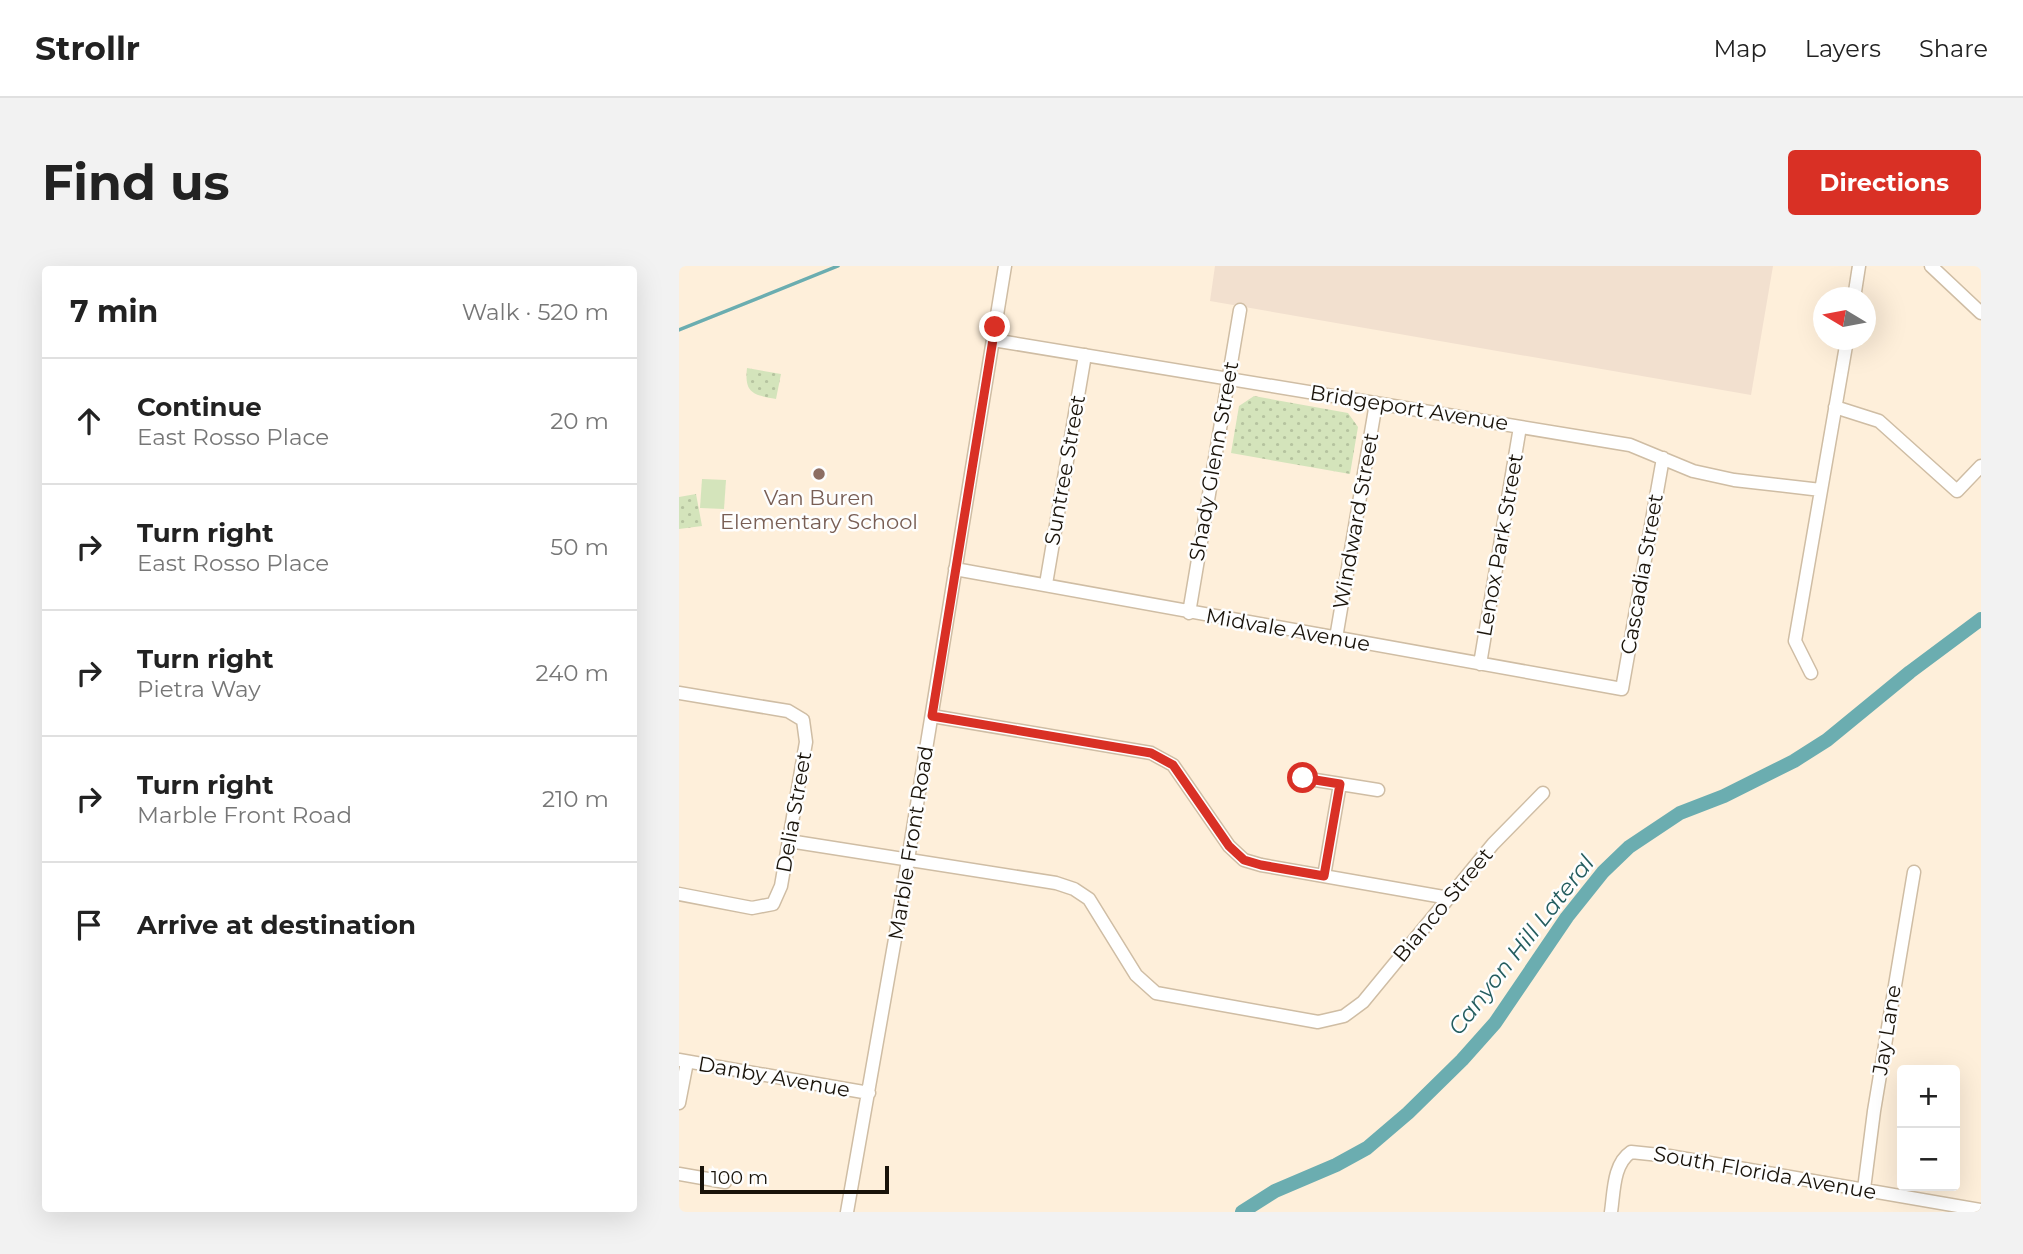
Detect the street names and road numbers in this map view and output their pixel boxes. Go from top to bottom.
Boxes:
street label: Shady Glenn Street [1184,359,1243,563]
street label: Bridgeport Avenue [1308,379,1510,436]
street label: Suntree Street [1039,393,1090,547]
street label: Windward Street [1328,431,1383,611]
street label: Lenox Park Street [1471,451,1528,638]
street label: Cascadia Street [1615,492,1668,656]
street label: Midvale Avenue [1204,603,1372,656]
street label: Marble Front Road [883,744,938,942]
street label: Delia Street [771,749,816,875]
street label: Bianco Street [1387,842,1498,967]
street label: Jay Lane [1867,983,1906,1078]
street label: Danby Avenue [696,1051,852,1102]
street label: South Florida Avenue [1652,1141,1878,1204]

